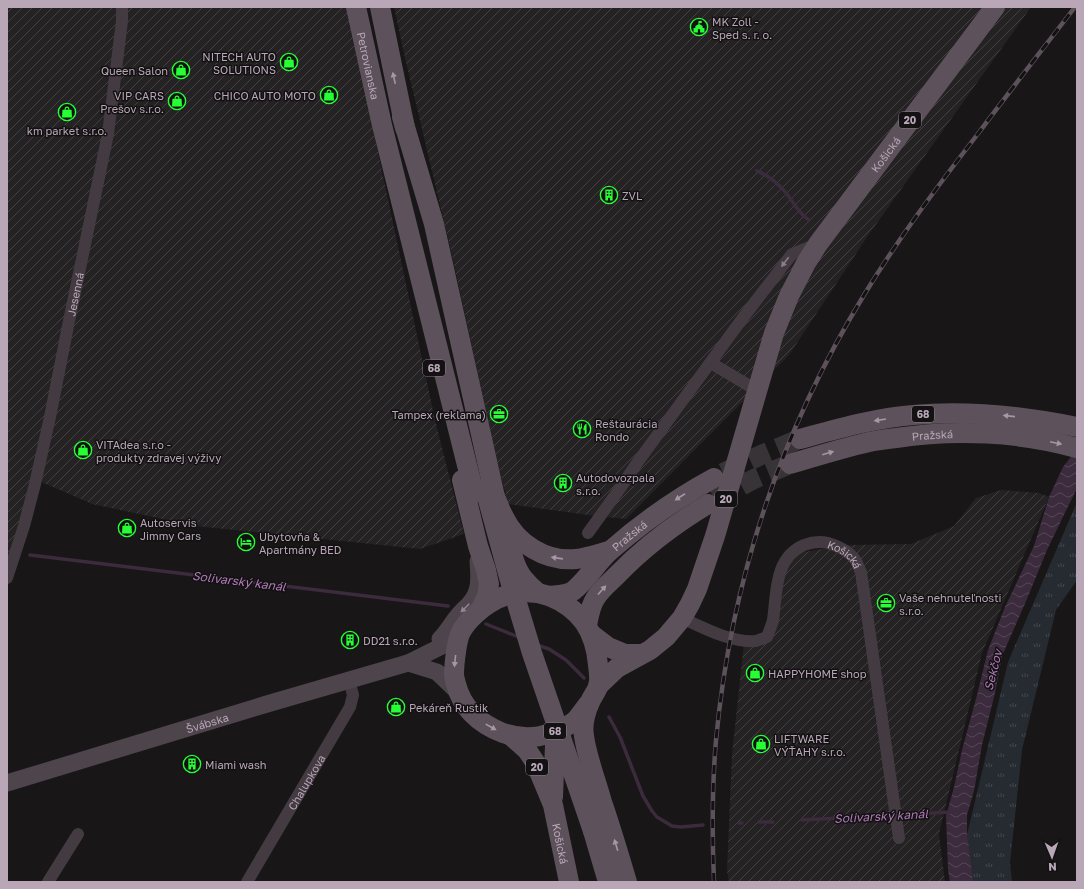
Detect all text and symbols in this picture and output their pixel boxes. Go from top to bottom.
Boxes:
place label: MK Zoll - Sped s. r. o. [712,15,772,41]
public building icon: MK Zoll - Sped s. r. o. [689,17,709,37]
street label: Petrovianska [355,31,383,101]
place label: NITECH AUTO SOLUTIONS [202,50,276,76]
shop icon: NITECH AUTO SOLUTIONS [279,52,299,72]
shop icon: Queen Salon [171,60,191,80]
place label: Queen Salon [101,64,168,77]
one-way arrow [391,72,397,85]
shop icon: CHICO AUTO MOTO [319,85,339,105]
place label: VIP CARS Prešov s.r.o. [100,89,164,115]
place label: CHICO AUTO MOTO [214,89,316,102]
shop icon: VIP CARS Prešov s.r.o. [167,91,187,111]
shop icon: km parket s.r.o. [57,102,77,122]
road number: 20 [899,112,921,128]
place label: km parket s.r.o. [27,124,107,137]
street label: Košická [868,134,903,174]
building icon: ZVL [599,185,619,205]
place label: ZVL [622,189,643,202]
one-way arrow [781,257,789,267]
street label: Jesenná [64,271,86,317]
road number: 68 [423,360,445,376]
office icon: Tampex (reklama) [489,404,509,424]
road number: 68 [912,406,934,422]
place label: Tampex (reklama) [392,408,486,421]
one-way arrow [1003,413,1015,419]
place label: Reštaurácia Rondo [595,417,657,443]
one-way arrow [874,417,886,423]
restaurant icon: Reštaurácia Rondo [572,419,592,439]
street label: Pražská [911,427,953,442]
place label: VITAdea s.r.o - produkty zdravej výživy [96,438,221,464]
shop icon: VITAdea s.r.o - produkty zdravej výživy [73,440,93,460]
one-way arrow [1050,441,1062,447]
one-way arrow [822,450,834,456]
place label: Autodovozpala s.r.o. [576,471,655,497]
building icon: Autodovozpala s.r.o. [553,473,573,493]
road number: 20 [715,491,737,507]
one-way arrow [675,493,686,501]
place label: Autoservis Jimmy Cars [140,516,201,542]
street label: Pražská [609,517,649,553]
shop icon: Autoservis Jimmy Cars [117,518,137,538]
place label: Ubytovňa & Apartmány BED [259,530,342,556]
hotel icon: Ubytovňa & Apartmány BED [236,532,256,552]
street label: Košická [826,537,865,570]
one-way arrow [551,555,563,561]
water label: Solivarský kanál [191,568,288,594]
one-way arrow [598,585,607,596]
place label: Vaše nehnuteľnosti s.r.o. [899,591,1002,617]
office icon: Vaše nehnuteľnosti s.r.o. [876,593,896,613]
one-way arrow [460,603,470,613]
building icon: DD21 s.r.o. [340,630,360,650]
place label: DD21 s.r.o. [363,634,418,647]
water label: Sekčov [981,646,1006,692]
one-way arrow [452,655,458,667]
shop icon: HAPPYHOME shop [745,663,765,683]
place label: HAPPYHOME shop [768,667,867,680]
shop icon: Pekáreň Rustik [386,697,406,717]
place label: Pekáreň Rustik [409,701,488,714]
street label: Švábska [184,710,230,735]
one-way arrow [485,723,497,730]
road number: 68 [544,723,566,739]
place label: LIFTWARE VÝŤAHY s.r.o. [774,732,846,758]
shop icon: LIFTWARE VÝŤAHY s.r.o. [751,734,771,754]
street label: Chalupkova [285,752,327,812]
building icon: Miami wash [182,754,202,774]
place label: Miami wash [205,758,267,771]
road number: 20 [526,759,548,775]
water label: Solivarský kanál [834,806,930,826]
street label: Košická [550,822,572,865]
north arrow [1032,837,1072,877]
one-way arrow [613,838,619,850]
text: N [1048,861,1057,874]

